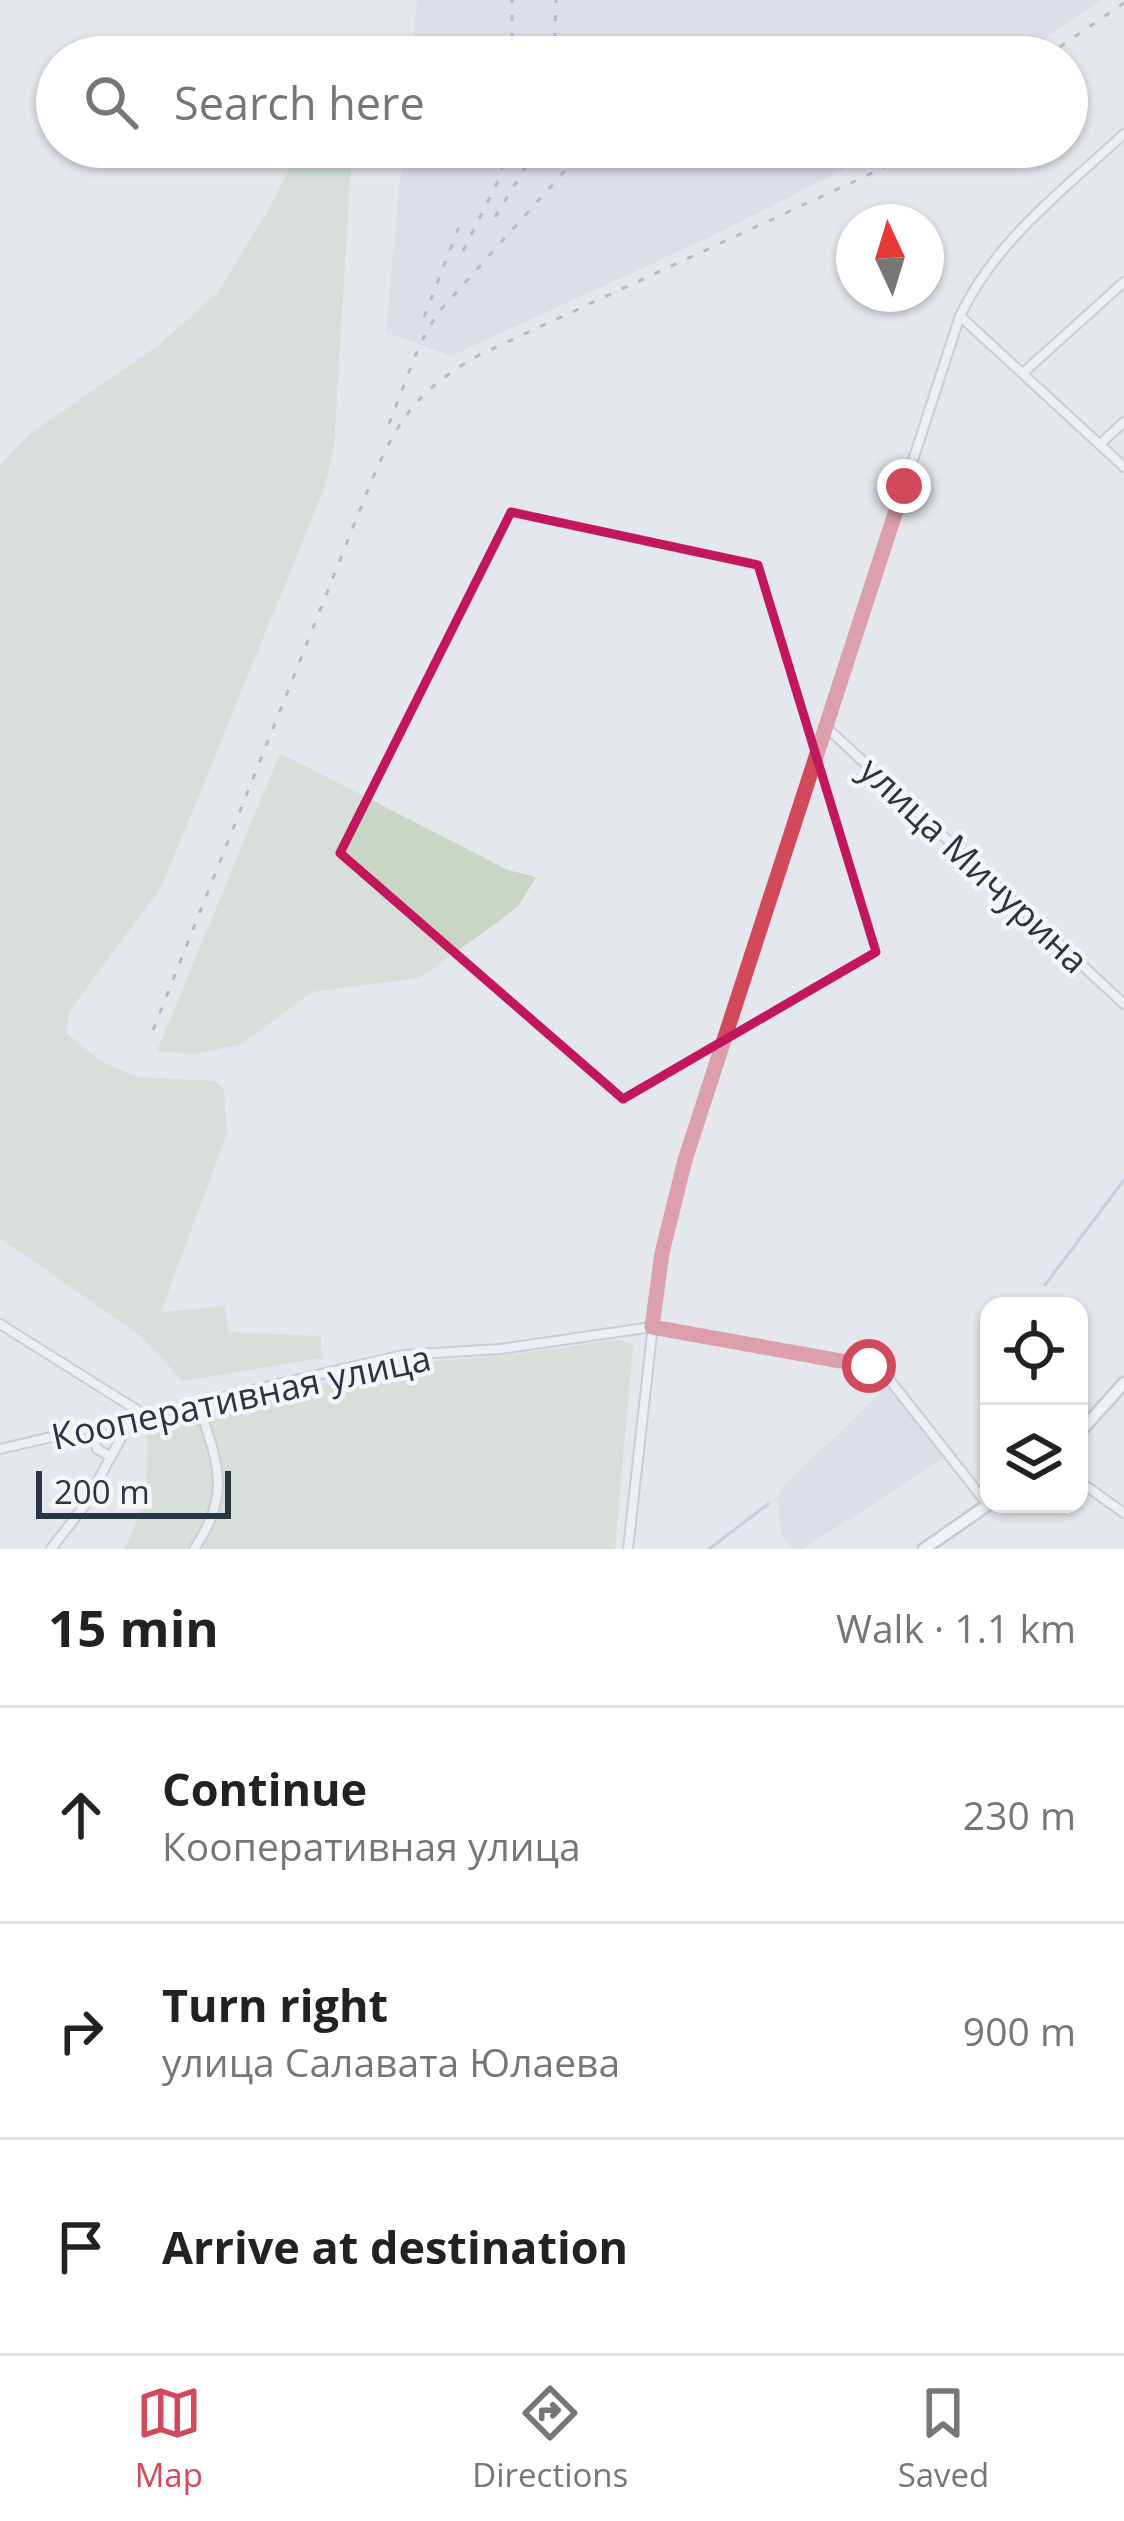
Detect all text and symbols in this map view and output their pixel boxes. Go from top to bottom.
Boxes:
search box [36,36,1088,168]
icon: search [78,69,144,135]
text: Search here [174,72,425,133]
north arrow [836,204,944,312]
route end [877,459,931,513]
street label: улица Мичурина [849,746,1099,984]
map controls [980,1297,1088,1513]
button: locate [980,1297,1088,1405]
street label: Кооперативная улица [47,1332,435,1461]
route start [842,1339,896,1393]
button: layers [980,1405,1088,1513]
scale bar [36,1465,231,1518]
text: 200 m [54,1469,150,1514]
text: 15 min [48,1592,219,1662]
text: Walk · 1.1 km [836,1601,1076,1654]
text: Continue [162,1758,367,1819]
icon: ahead [48,1782,114,1848]
text: 230 m [963,1788,1076,1841]
text: Кооперативная улица [162,1819,581,1872]
text: Turn right [162,1974,388,2035]
icon: right [48,1998,114,2064]
text: 900 m [963,2004,1076,2057]
text: улица Салавата Юлаева [162,2035,620,2088]
icon: arrive [48,2214,114,2280]
text: Arrive at destination [162,2216,628,2277]
tab: Map [135,2380,203,2497]
tab: Directions [472,2380,628,2497]
tab: Saved [898,2380,989,2497]

